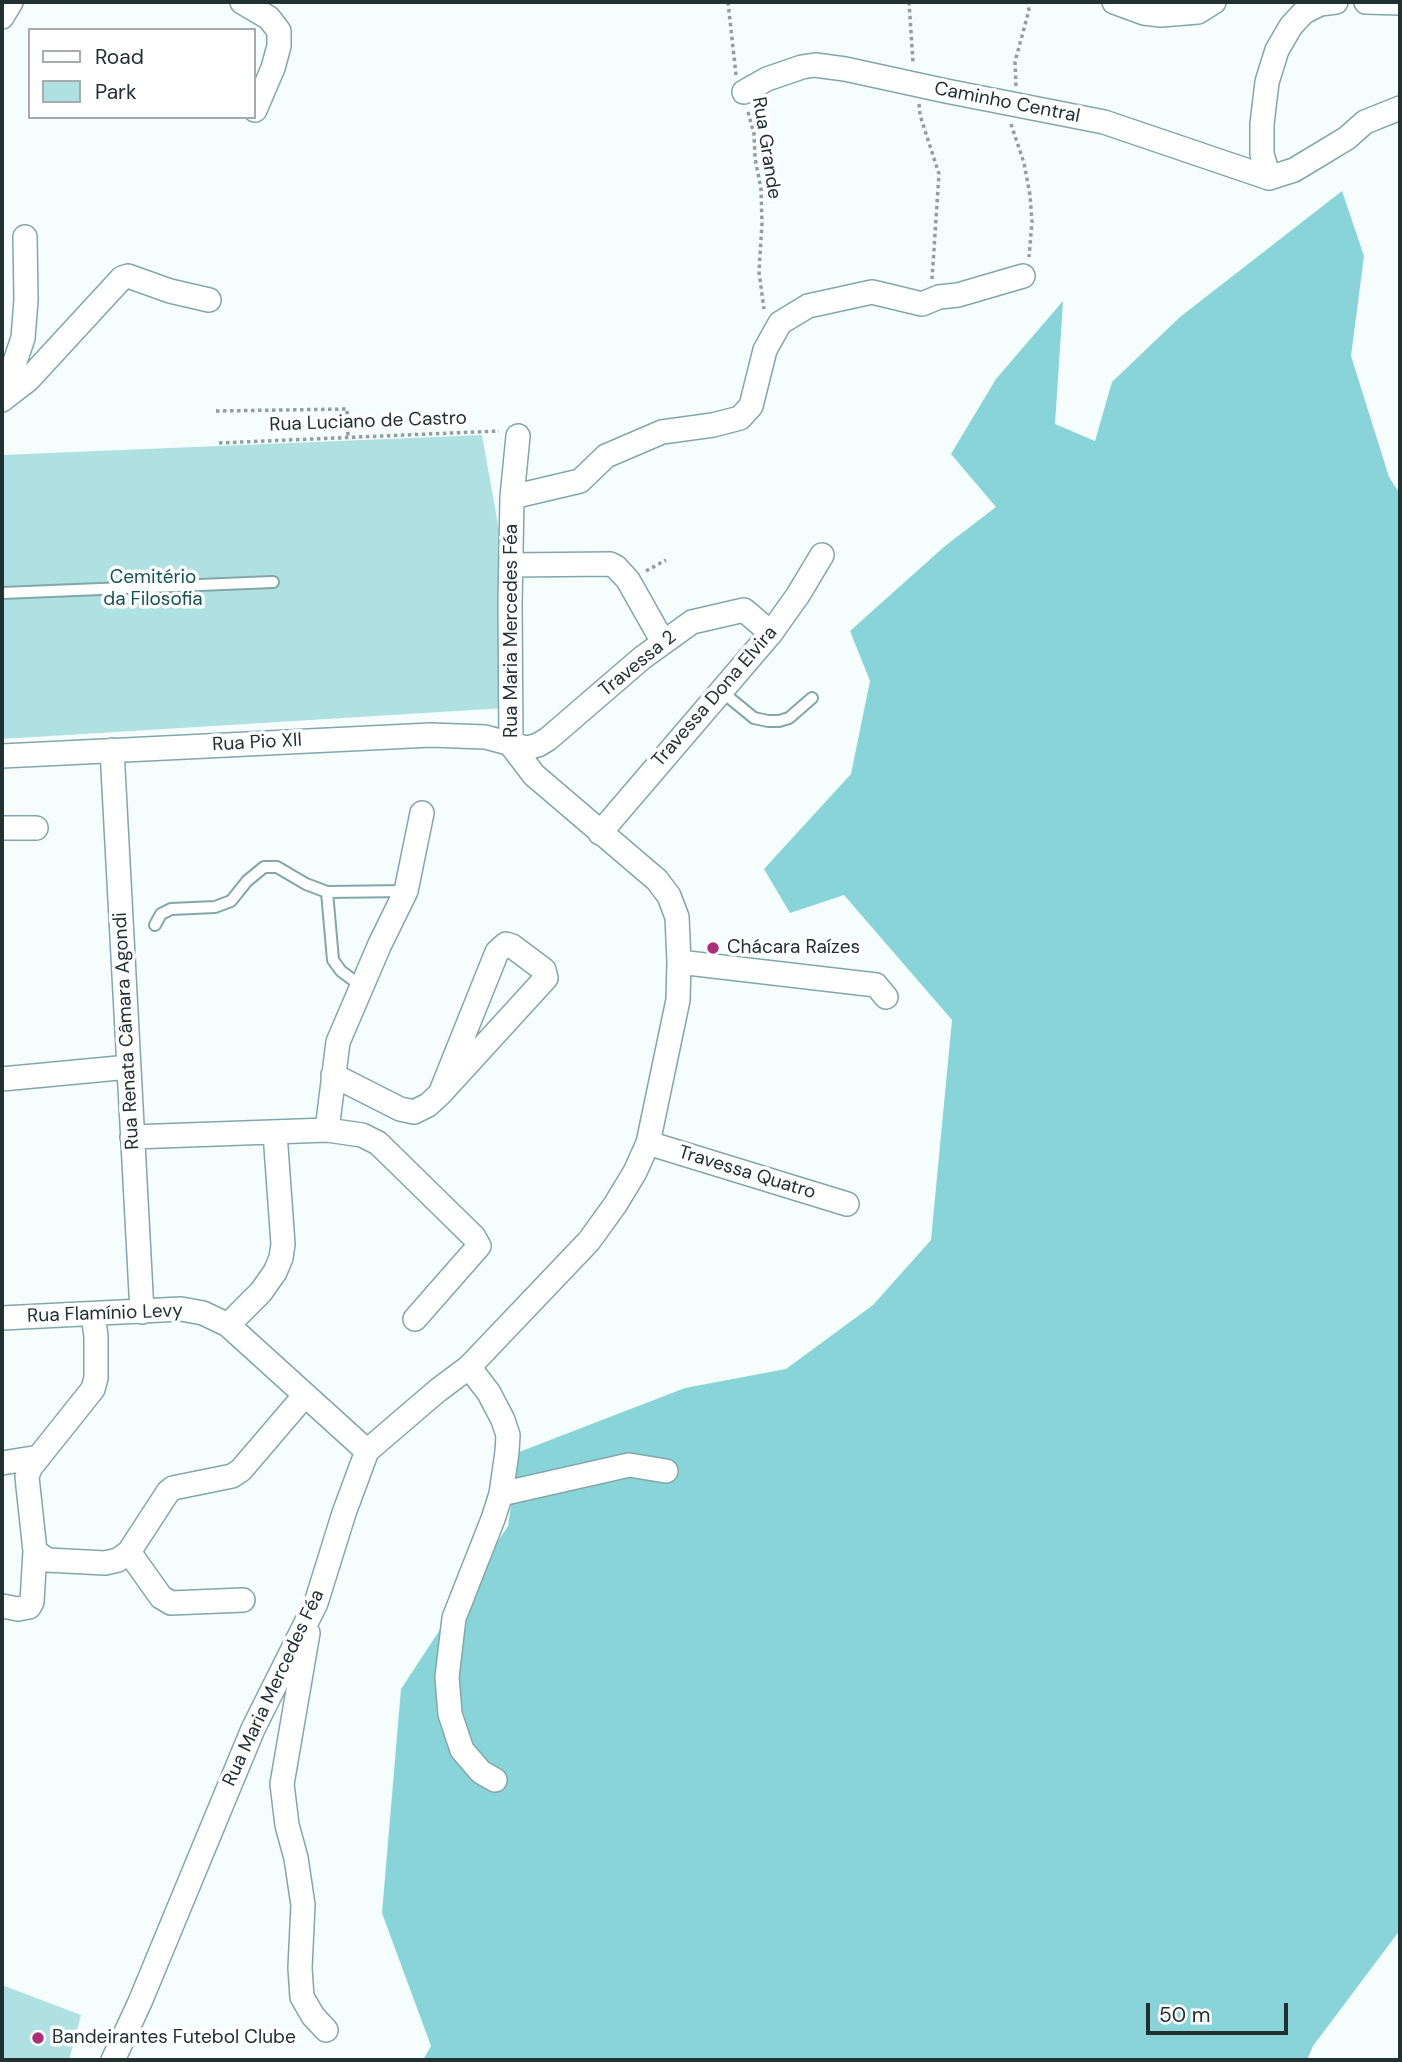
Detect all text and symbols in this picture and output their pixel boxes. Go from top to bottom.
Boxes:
legend [28,28,256,119]
text: Road [95,43,144,71]
text: Park [95,78,136,106]
street label: Caminho Central [932,78,1082,128]
street label: Rua Grande [747,95,785,201]
street label: Rua Luciano de Castro [269,407,467,437]
street label: Rua Maria Mercedes Féa [501,524,523,738]
park label: Cemitério da Filosofia [103,567,203,611]
street label: Travessa Dona Elvira [648,622,782,772]
street label: Travessa 2 [595,626,681,702]
street label: Rua Pio XII [212,729,302,757]
street label: Rua Renata Câmara Agondi [109,912,145,1150]
place label: Chácara Raízes [727,937,860,959]
marker: Chácara Raízes [705,940,721,956]
street label: Travessa Quatro [676,1141,818,1205]
street label: Rua Flamínio Levy [27,1300,183,1328]
street label: Rua Maria Mercedes Féa [218,1586,330,1790]
scale bar [1150,1988,1292,2032]
text: 50 m [1159,2001,1210,2029]
place label: Bandeirantes Futebol Clube [52,2027,296,2049]
marker: Bandeirantes Futebol Clube [30,2030,46,2046]

